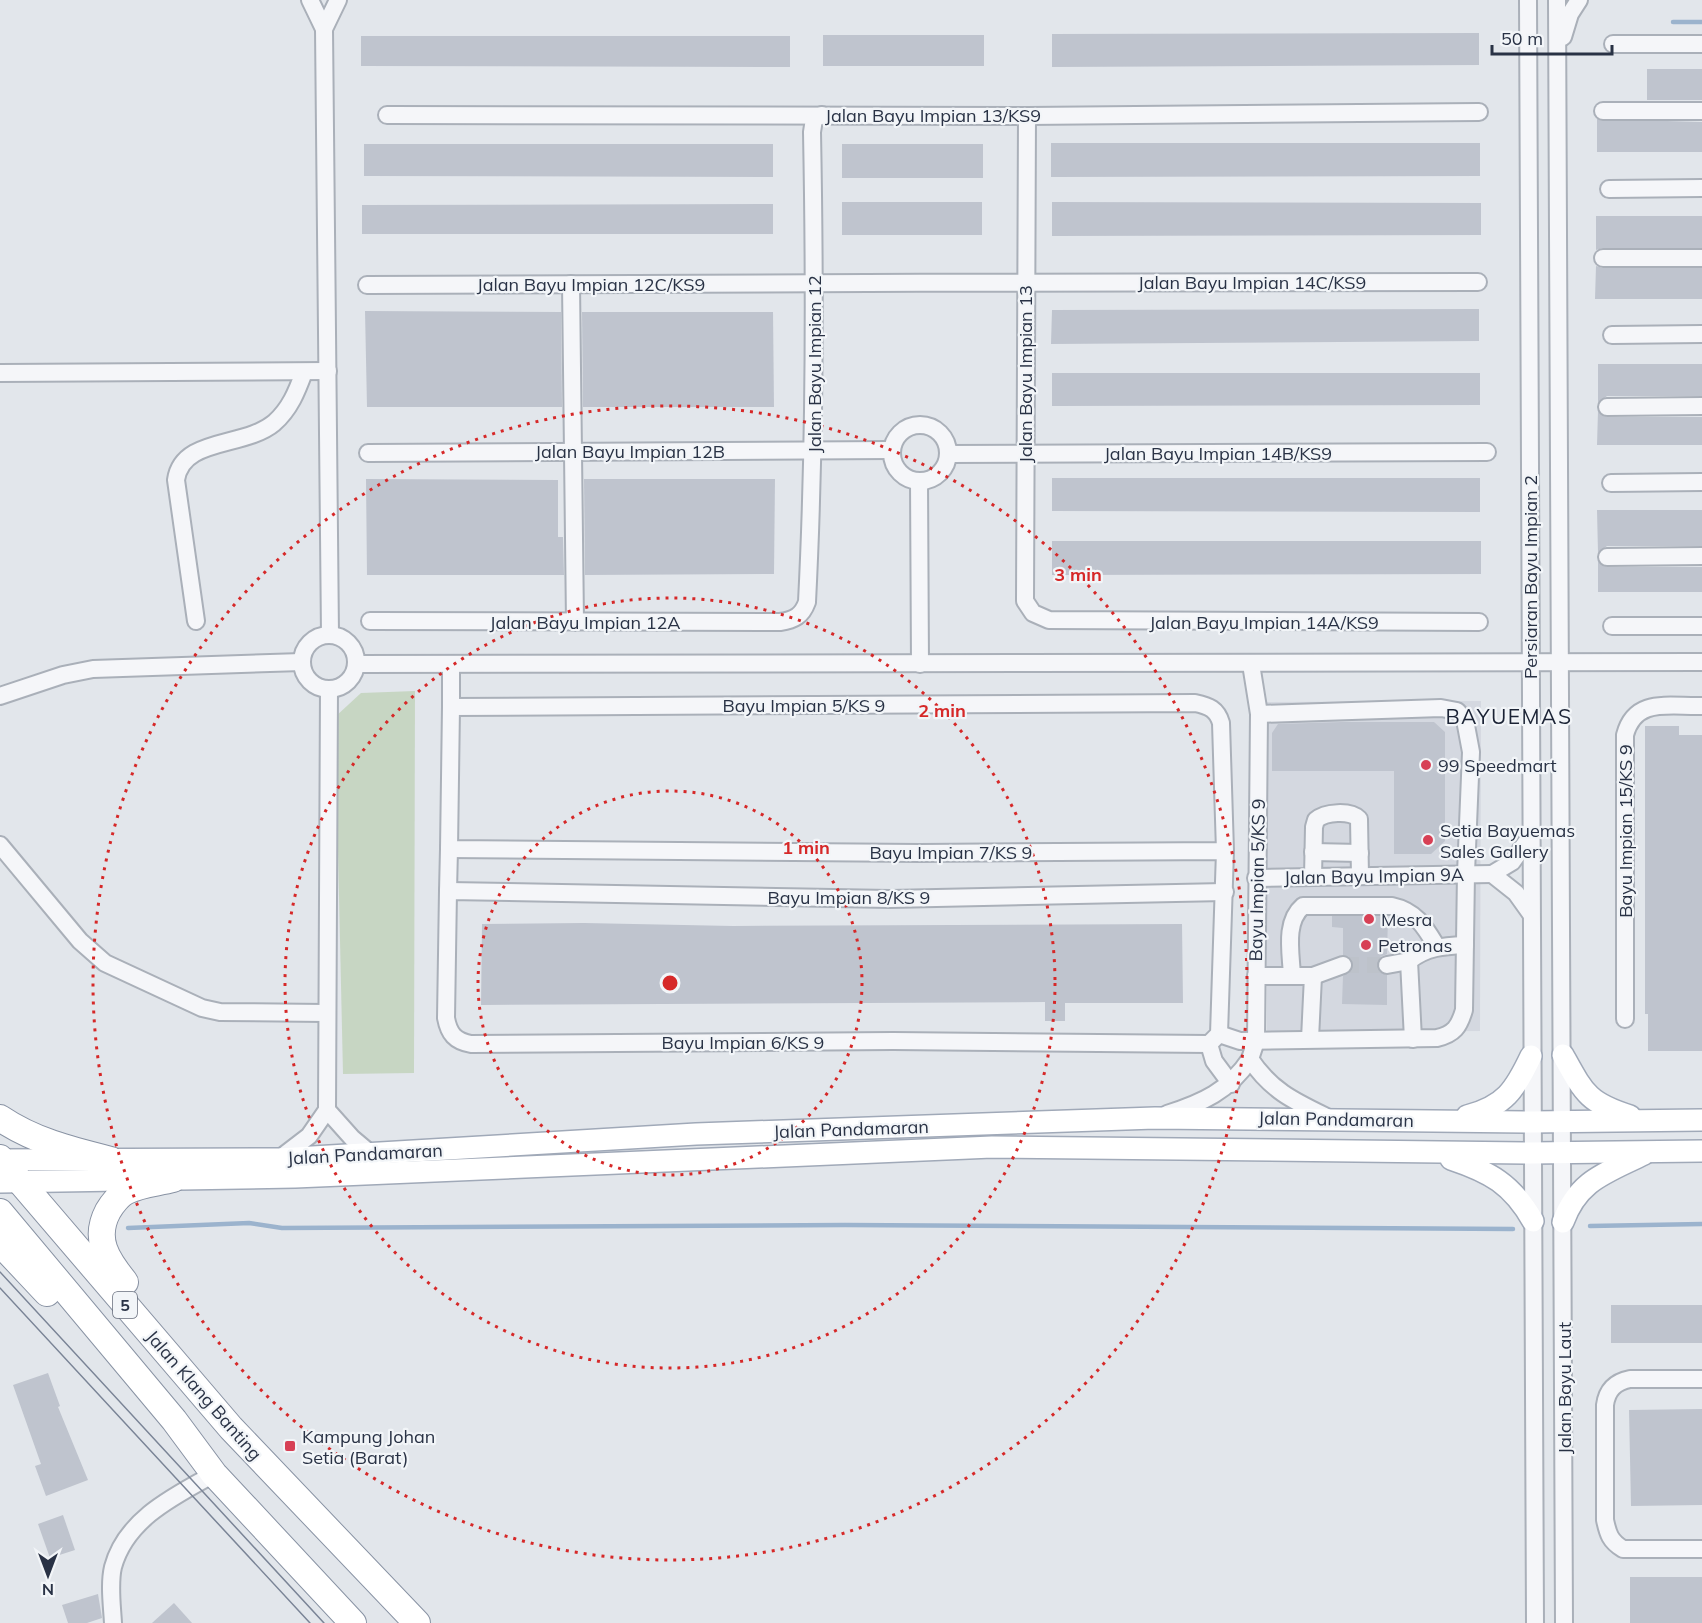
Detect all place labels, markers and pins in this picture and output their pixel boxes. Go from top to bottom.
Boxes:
place label: 99 Speedmart [1438,754,1557,777]
marker: 99 Speedmart [1419,758,1433,772]
place label: Setia Bayuemas Sales Gallery [1440,819,1575,863]
marker: Setia Bayuemas Sales Gallery [1421,833,1435,847]
place label: Mesra [1381,908,1432,931]
marker: Mesra [1362,912,1376,926]
place label: Petronas [1378,934,1452,957]
marker: Petronas [1359,938,1373,952]
centre of rings [660,973,680,993]
place label: Kampung Johan Setia (Barat) [302,1425,435,1469]
marker: Kampung Johan Setia (Barat) [283,1439,297,1453]

